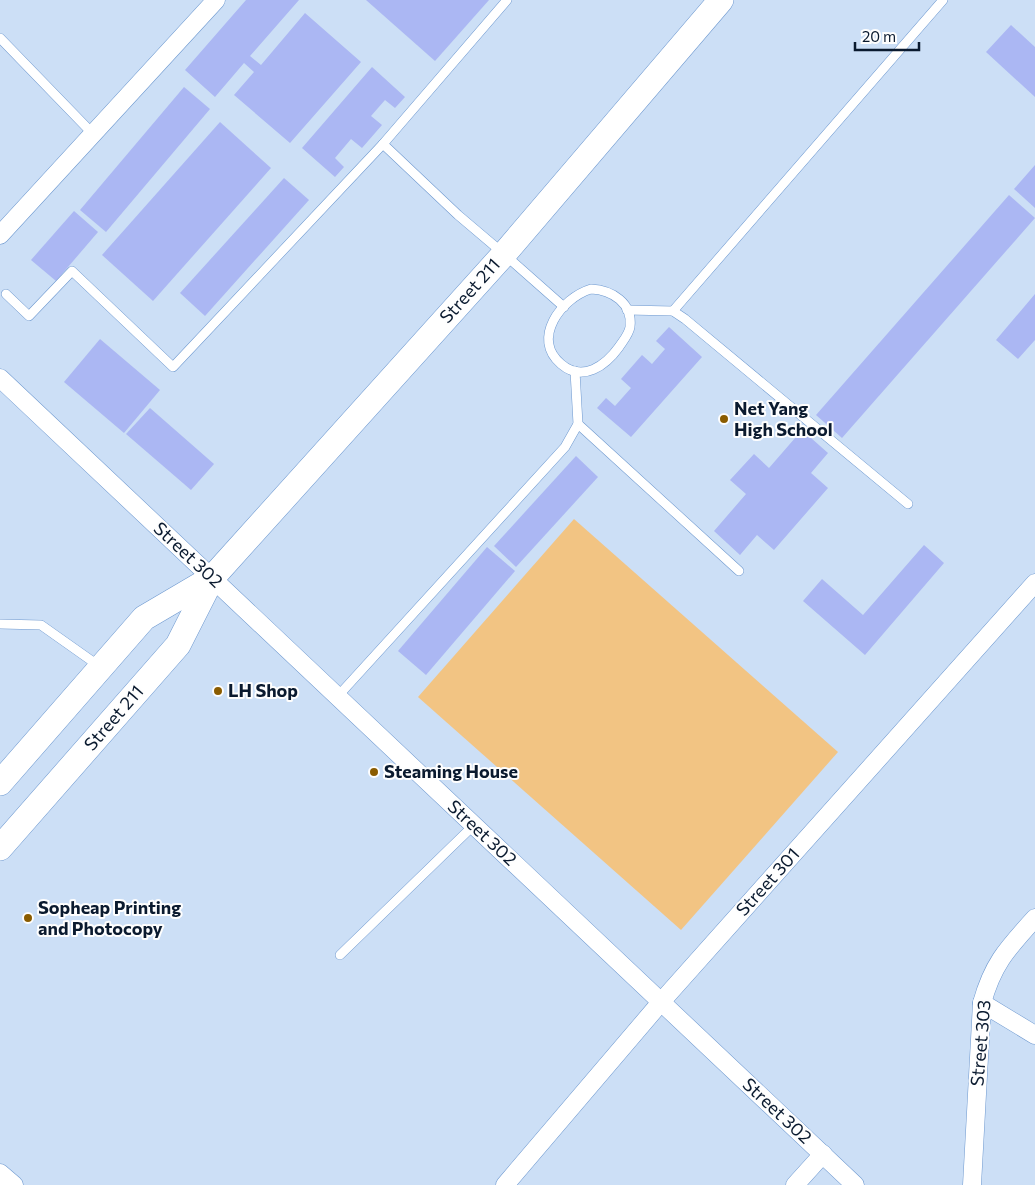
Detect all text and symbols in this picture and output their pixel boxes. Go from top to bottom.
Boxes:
scale bar [855,20,919,52]
text: 20 m [862,27,896,45]
street label: Street 211 [434,253,504,327]
place label: Net Yang High School [734,397,833,440]
marker: Net Yang High School [718,413,730,425]
street label: Street 302 [150,517,228,592]
place label: LH Shop [228,679,298,701]
street label: Street 211 [79,680,148,755]
marker: LH Shop [212,685,224,697]
place label: Steaming House [384,760,518,782]
marker: Steaming House [368,766,380,778]
street label: Street 302 [444,795,522,870]
street label: Street 301 [731,843,804,920]
place label: Sopheap Printing and Photocopy [38,896,181,939]
marker: Sopheap Printing and Photocopy [22,912,34,924]
street label: Street 303 [965,999,995,1087]
street label: Street 302 [739,1073,817,1148]

